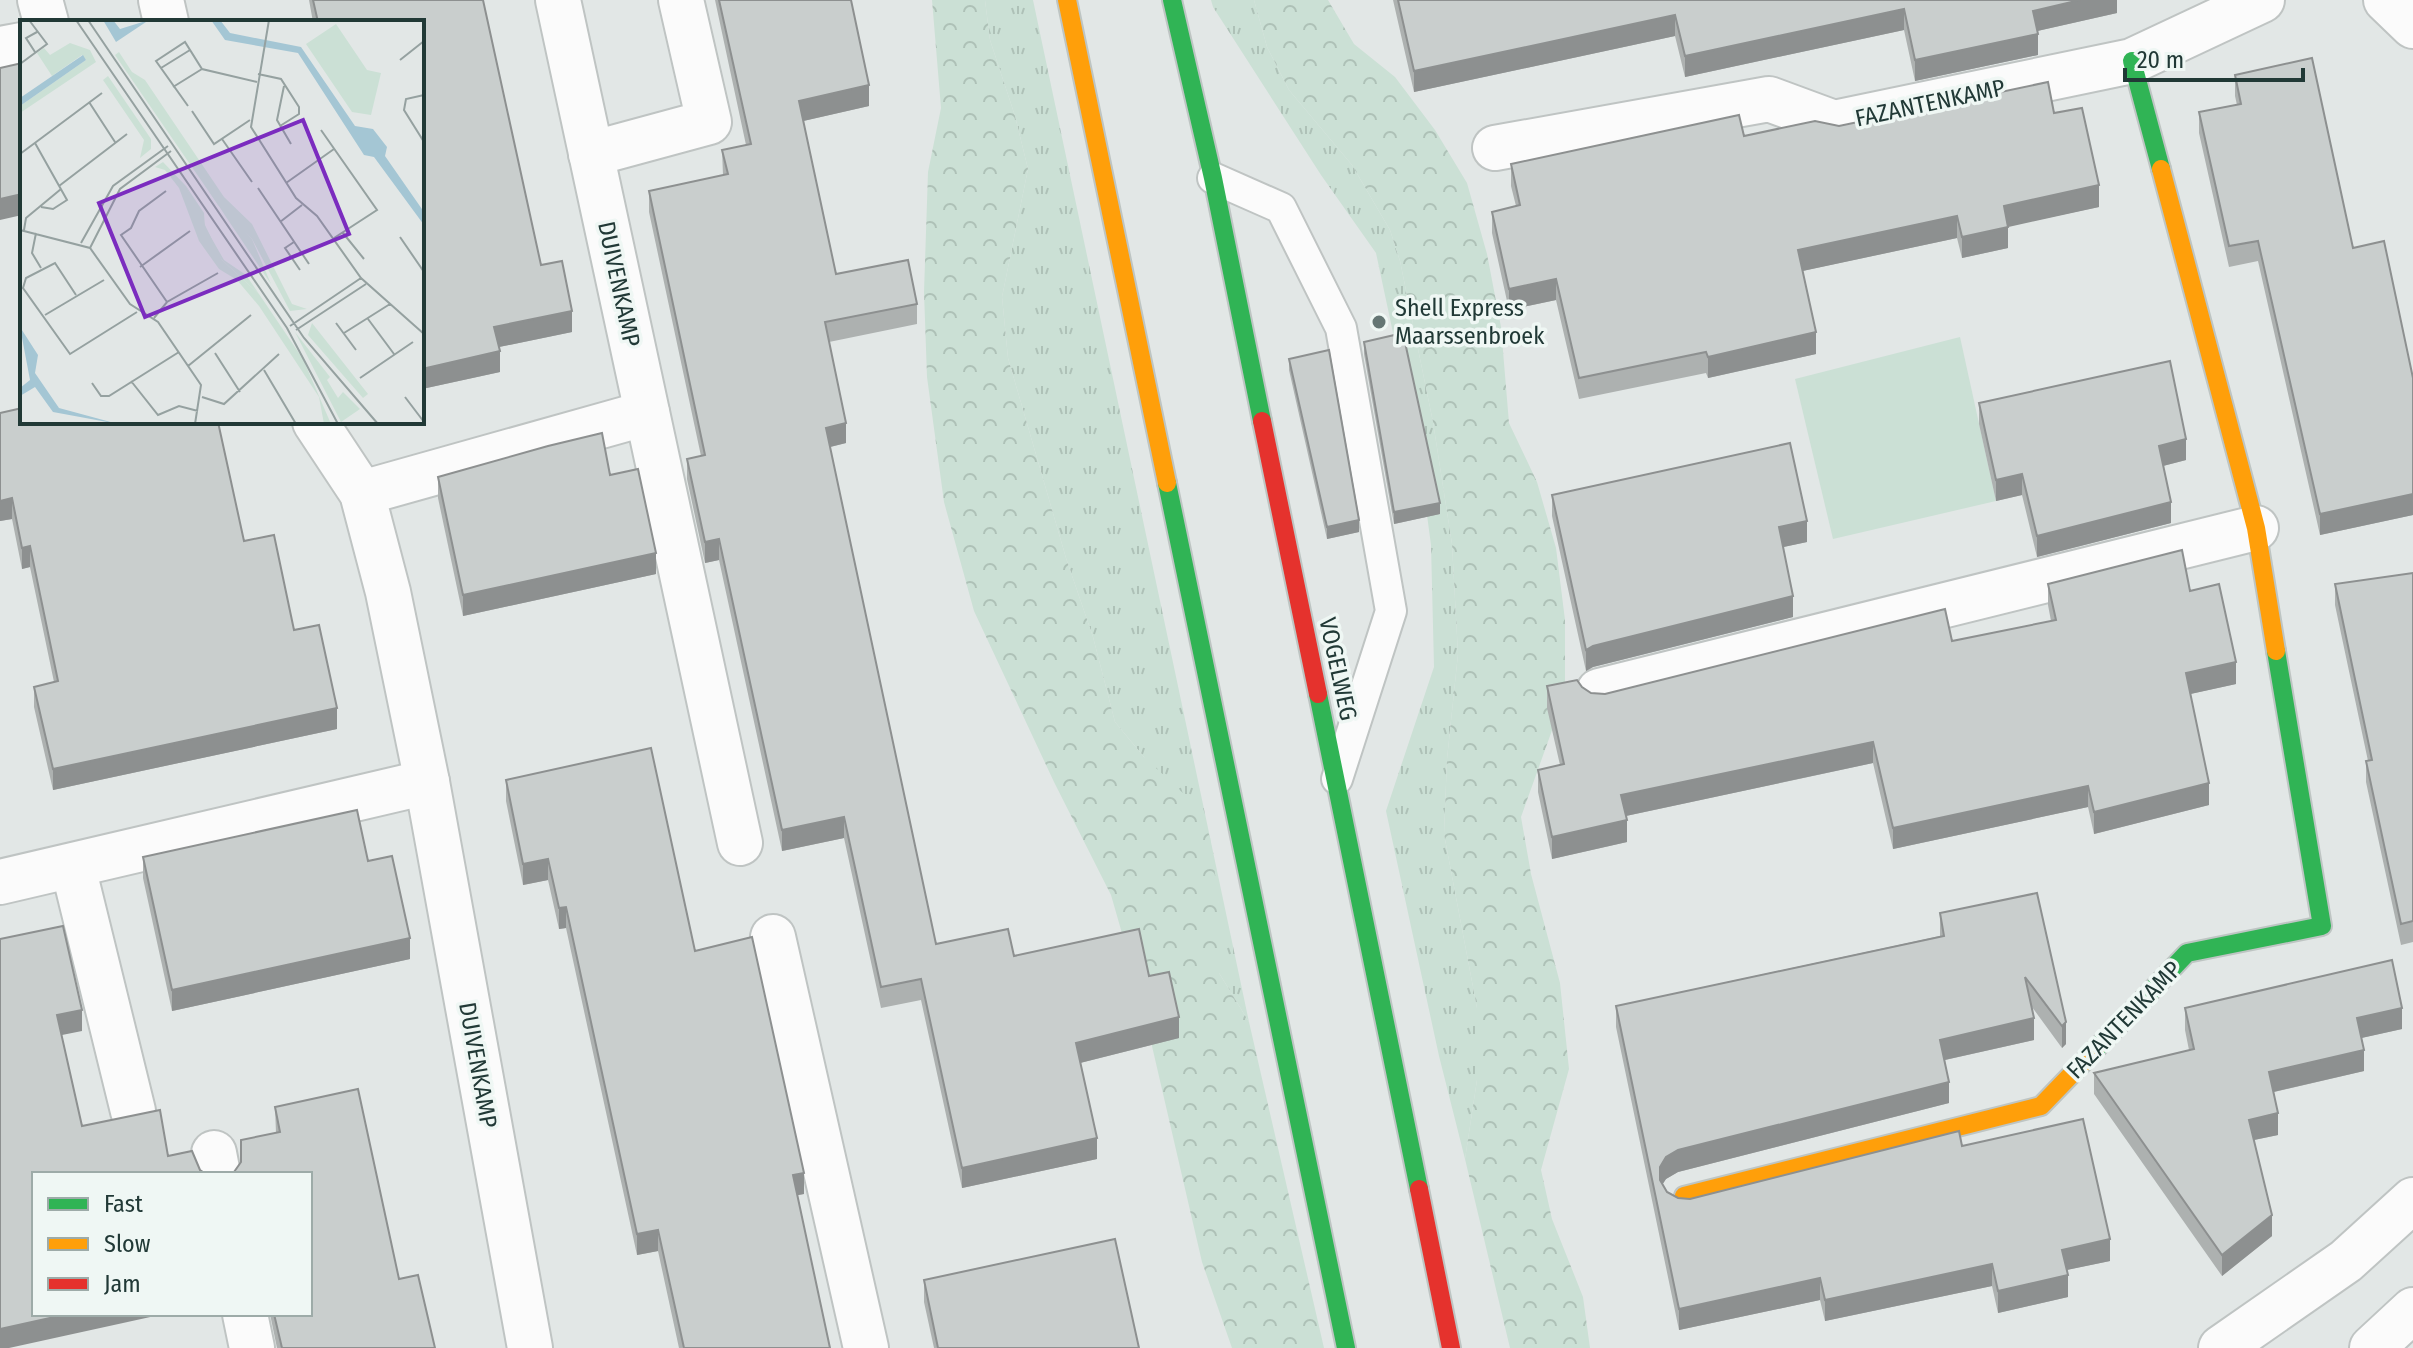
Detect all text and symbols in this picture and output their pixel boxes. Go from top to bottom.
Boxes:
inset map [20,20,424,424]
scale bar [2125,32,2303,82]
text: 20 m [2137,46,2184,74]
street label: FAZANTENKAMP [1853,73,2007,133]
street label: DUIVENKAMP [592,219,646,349]
place label: Shell Express Maarssenbroek [1395,294,1545,350]
marker: Shell Express Maarssenbroek [1370,313,1388,331]
street label: VOGELWEG [1313,615,1363,723]
street label: FAZANTENKAMP [2061,955,2187,1085]
street label: DUIVENKAMP [453,1000,503,1130]
legend [32,1172,312,1316]
text: Fast [104,1190,143,1218]
text: Slow [104,1230,151,1258]
text: Jam [104,1270,141,1298]

